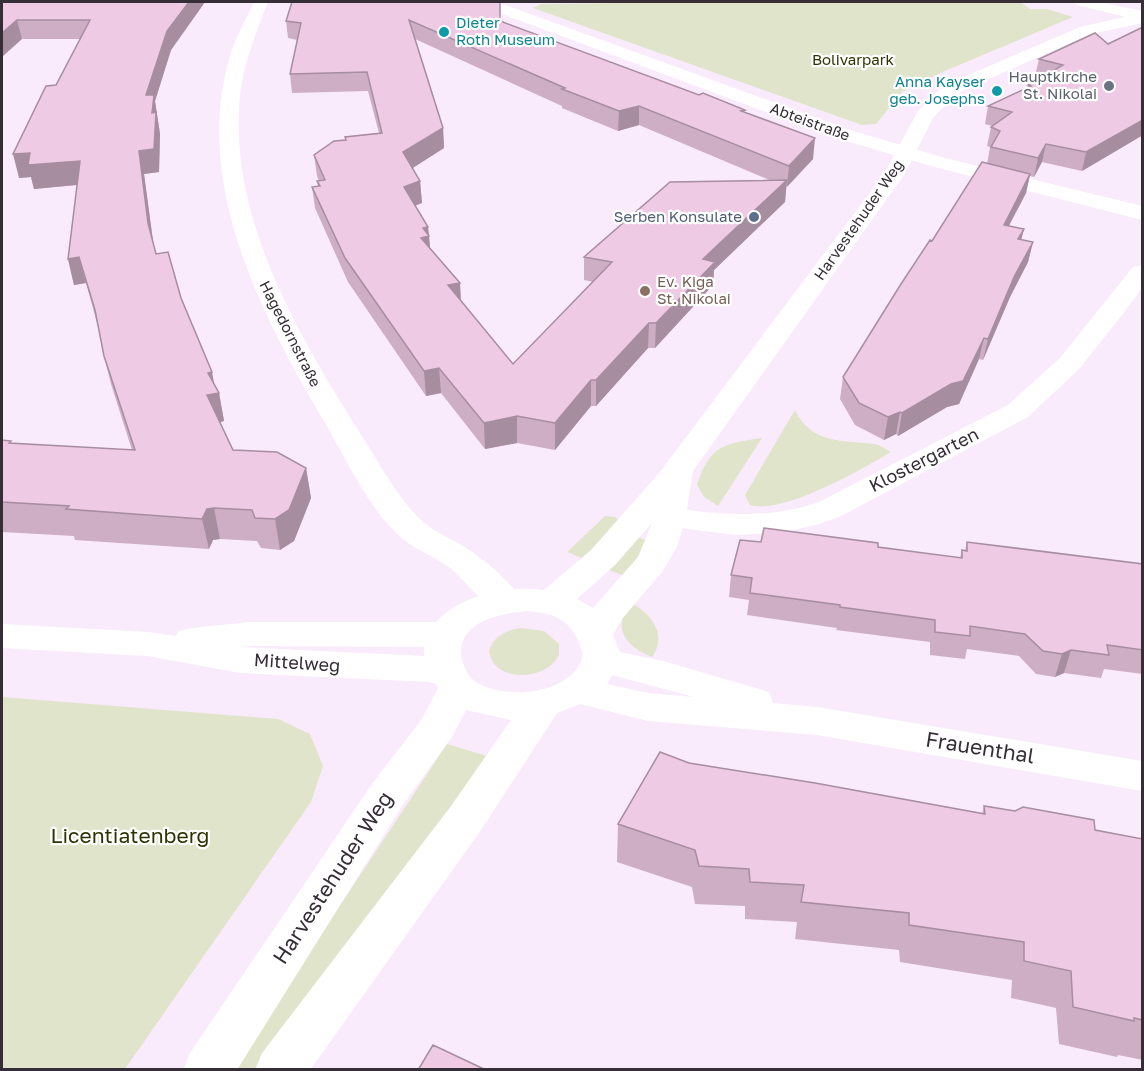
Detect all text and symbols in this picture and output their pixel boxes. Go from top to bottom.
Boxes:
place label: Dieter Roth Museum [456,13,555,48]
marker: Dieter Roth Museum [437,25,451,39]
park label: Bolivarpark [812,50,895,68]
place label: Hauptkirche St. Nikolai [1009,67,1097,102]
place label: Anna Kayser geb. Josephs [890,72,985,107]
marker: Hauptkirche St. Nikolai [1102,79,1116,93]
marker: Anna Kayser geb. Josephs [990,84,1004,98]
street label: Abteistraße [768,98,853,144]
street label: Harvestehuder Weg [810,156,907,283]
place label: Serben Konsulate [614,207,742,225]
marker: Serben Konsulate [747,210,761,224]
place label: Ev. Kiga St. Nikolai [657,272,731,307]
street label: Hagedornstraße [256,277,326,390]
marker: Ev. Kiga St. Nikolai [638,284,652,298]
street label: Klostergarten [865,422,982,496]
street label: Mittelweg [253,648,341,676]
street label: Frauenthal [924,726,1036,768]
street label: Harvestehuder Weg [267,786,398,969]
park label: Licentiatenberg [50,822,210,848]

